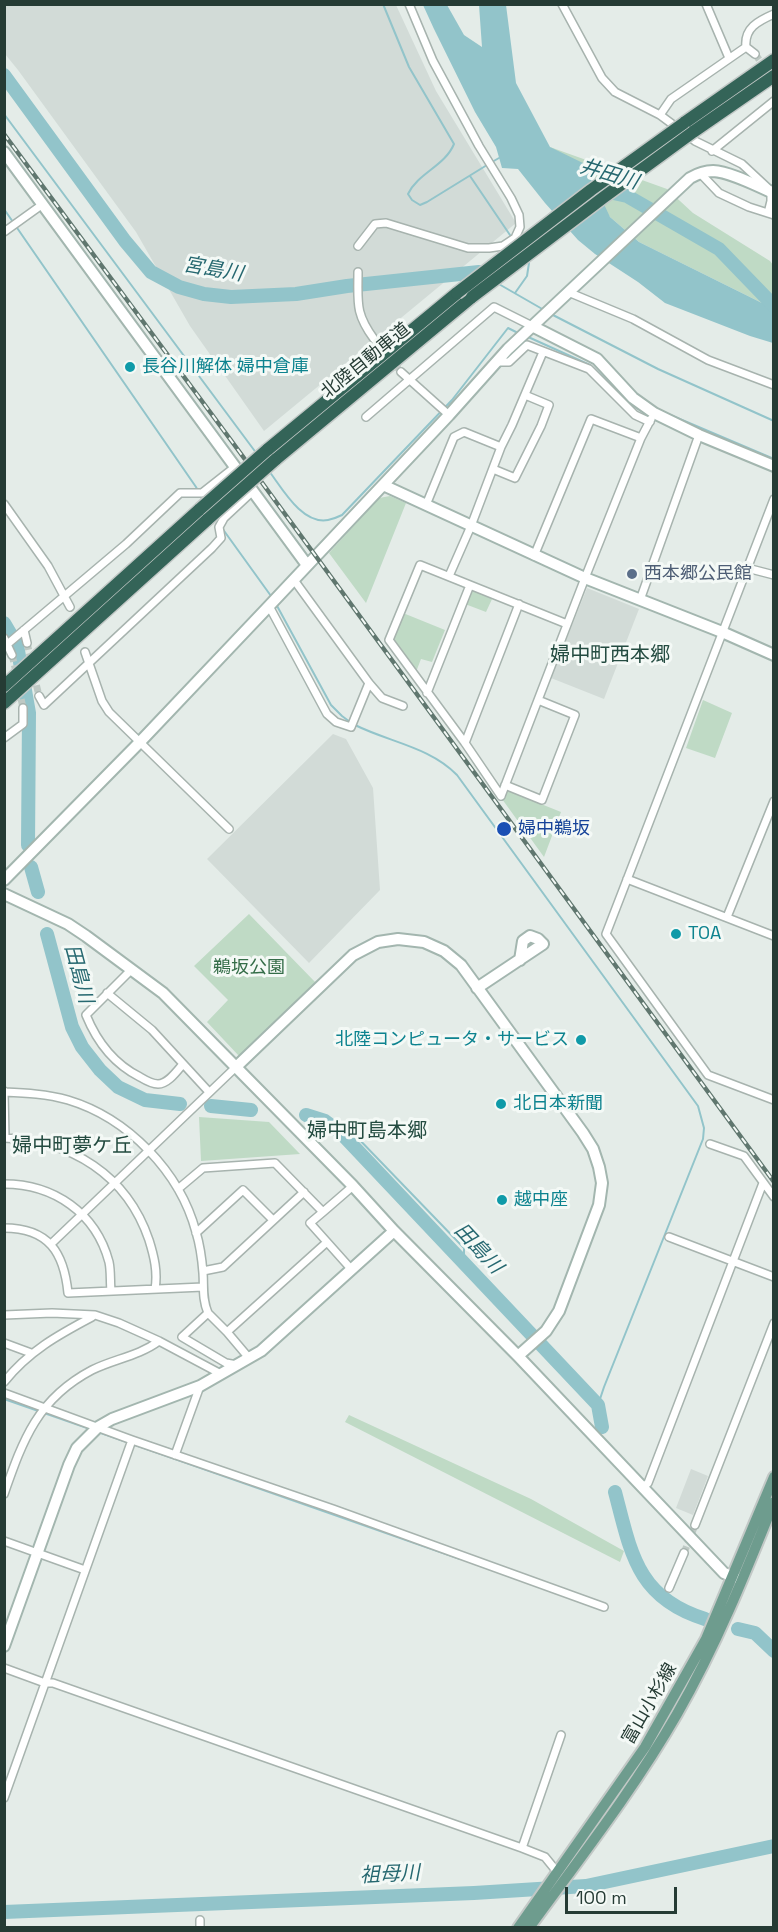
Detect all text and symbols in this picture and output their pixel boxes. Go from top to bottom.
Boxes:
water label: 井田川 [577,155,641,195]
water label: 宮島川 [181,253,245,287]
street label: 北陸自動車道 [317,319,415,403]
place label: 長谷川解体 婦中倉庫 [142,356,309,378]
marker: 長谷川解体 婦中倉庫 [123,360,137,374]
place label: 西本郷公民館 [644,563,752,585]
marker: 西本郷公民館 [625,567,639,581]
district label: 婦中町西本郷 [550,644,670,668]
place label: 婦中鵜坂 [518,818,590,840]
marker: 婦中鵜坂 [495,820,513,838]
place label: TOA [688,923,721,945]
marker: TOA [669,927,683,941]
water label: 田島川 [59,942,97,1006]
park label: 鵜坂公園 [213,957,285,979]
place label: 北陸コンピュータ・サービス [335,1029,569,1051]
marker: 北陸コンピュータ・サービス [574,1033,588,1047]
place label: 北日本新聞 [513,1093,603,1115]
marker: 北日本新聞 [494,1097,508,1111]
district label: 婦中町島本郷 [307,1120,427,1144]
district label: 婦中町夢ケ丘 [12,1135,132,1159]
place label: 越中座 [514,1189,568,1211]
marker: 越中座 [495,1193,509,1207]
water label: 田島川 [449,1219,507,1279]
street label: 富山小杉線 [618,1660,682,1748]
water label: 祖母川 [359,1861,421,1889]
scale bar [568,1875,680,1913]
text: 100 m [576,1886,627,1909]

